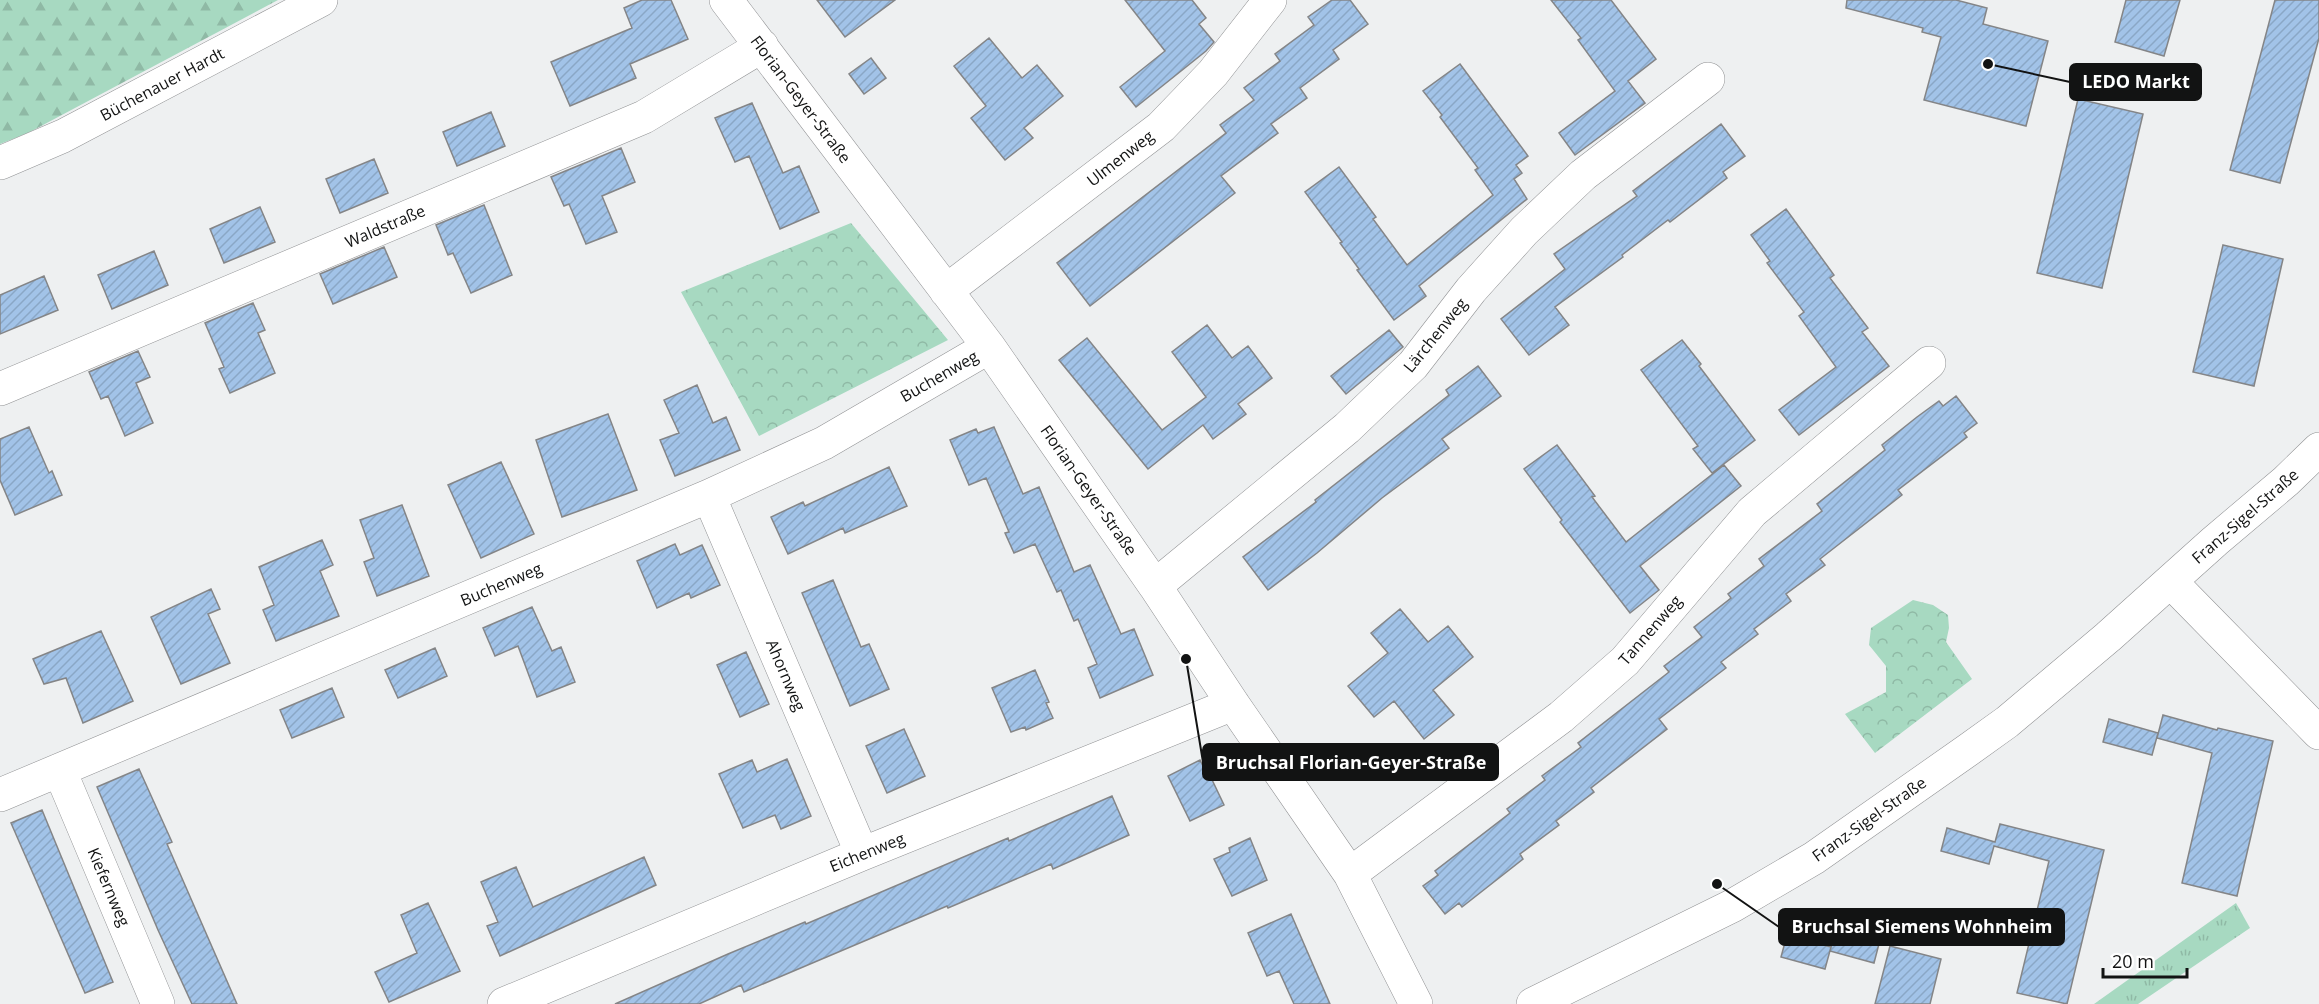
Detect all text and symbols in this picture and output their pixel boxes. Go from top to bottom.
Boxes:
street label: Florian-Geyer-Straße [746,31,856,167]
street label: Büchenauer Hardt [96,42,228,126]
callout: LEDO Markt [2070,64,2201,100]
text: LEDO Markt [2082,69,2190,93]
street label: Ulmenweg [1082,125,1158,191]
street label: Waldstraße [341,199,429,253]
street label: Lärchenweg [1398,293,1472,377]
street label: Buchenweg [896,345,982,407]
street label: Florian-Geyer-Straße [1036,420,1142,560]
street label: Franz-Sigel-Straße [2187,464,2303,568]
street label: Buchenweg [457,557,545,611]
street label: Tannenweg [1613,590,1687,670]
street label: Ahornweg [761,636,811,715]
callout: Bruchsal Florian-Geyer-Straße [1203,744,1498,780]
text: Bruchsal Florian-Geyer-Straße [1216,750,1486,774]
street label: Franz-Sigel-Straße [1808,771,1930,867]
street label: Eichenweg [826,827,908,877]
street label: Kiefernweg [83,844,136,930]
callout: Bruchsal Siemens Wohnheim [1779,909,2064,945]
text: Bruchsal Siemens Wohnheim [1792,914,2052,938]
scale bar [2103,941,2187,979]
text: 20 m [2112,949,2154,973]

